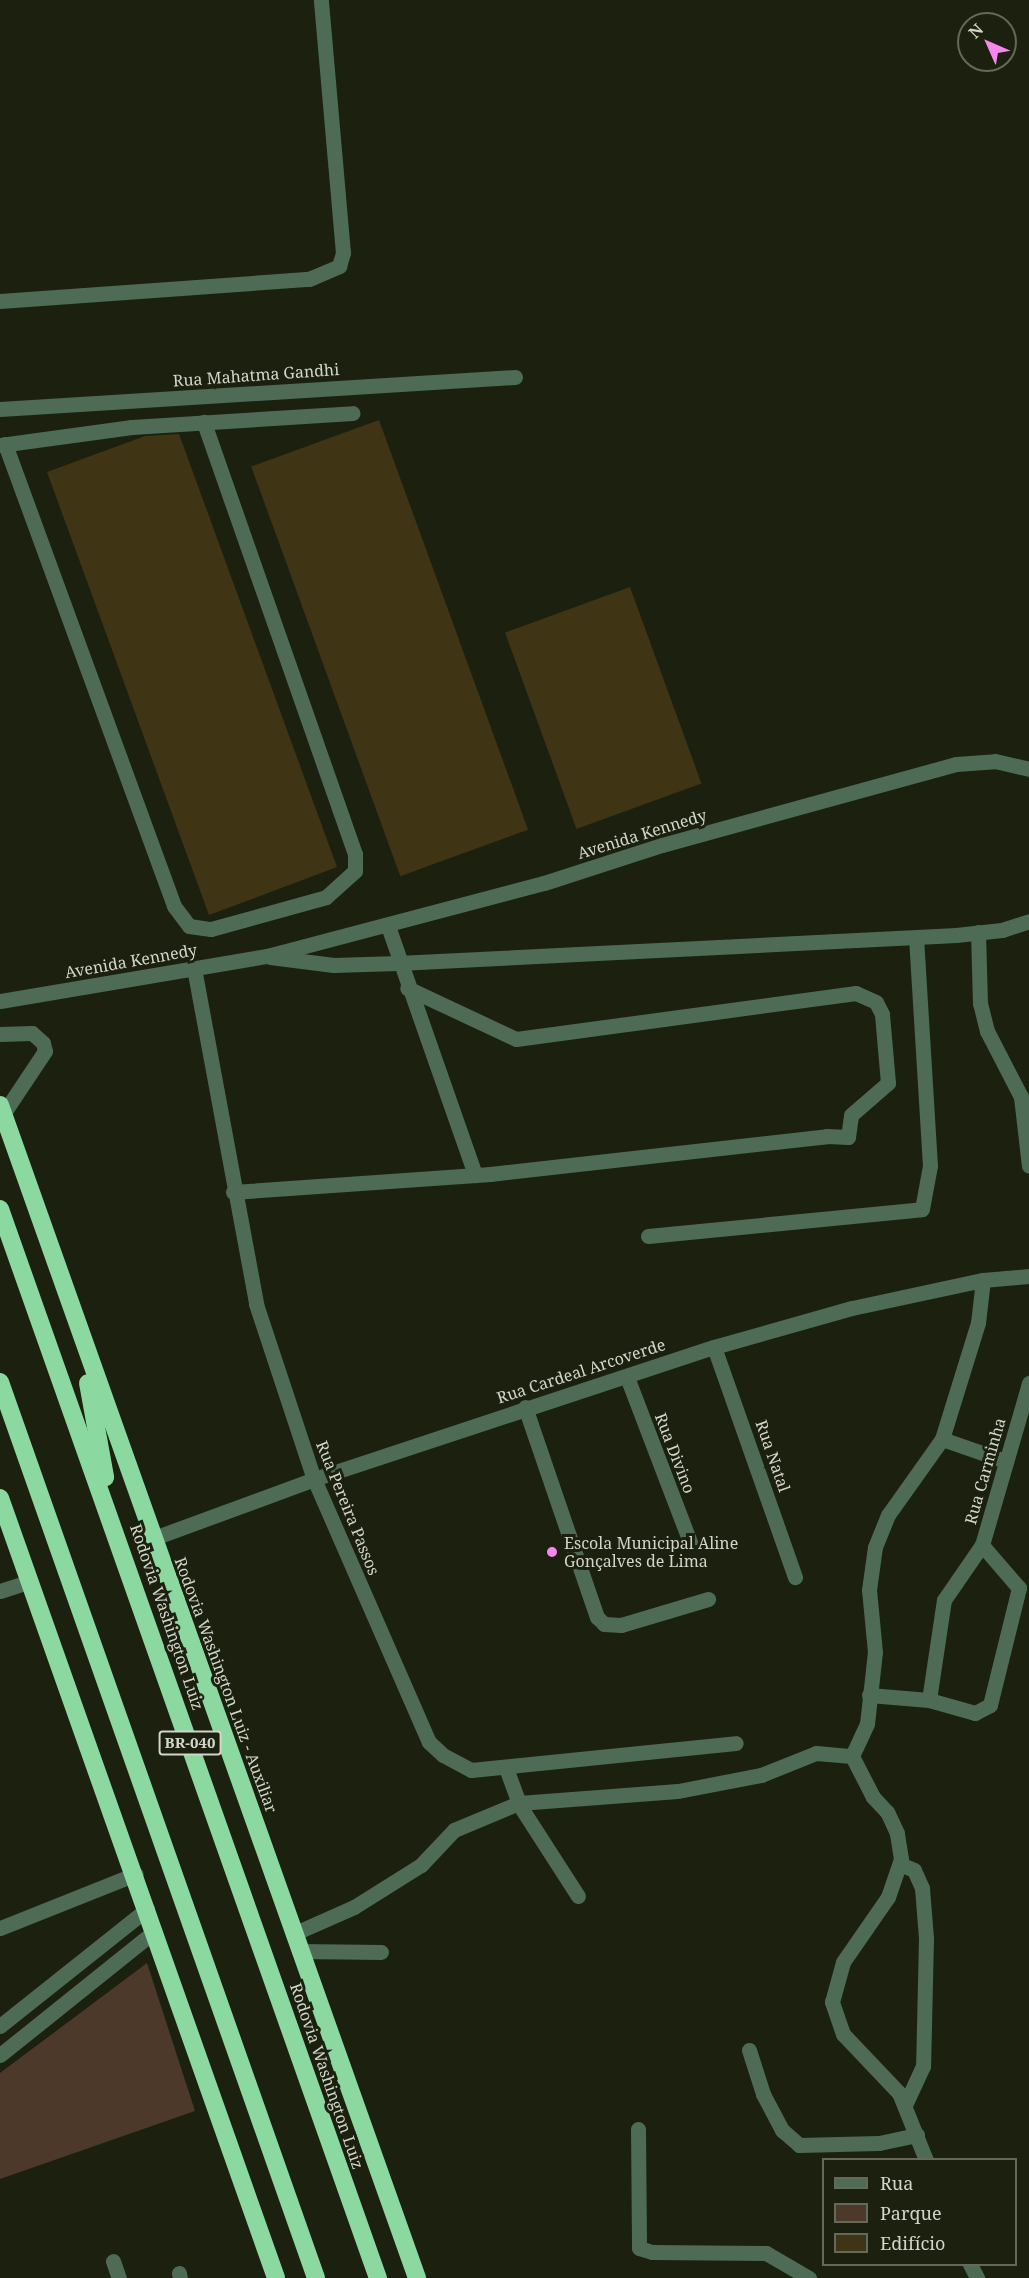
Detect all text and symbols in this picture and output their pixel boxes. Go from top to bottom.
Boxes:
north arrow [957,12,1017,72]
text: N [963,18,988,43]
street label: Rua Mahatma Gandhi [172,360,340,390]
street label: Avenida Kennedy [575,805,709,863]
street label: Avenida Kennedy [63,940,199,982]
street label: Rua Cardeal Arcoverde [494,1335,668,1407]
street label: Rua Divino [651,1410,699,1496]
street label: Rua Carminha [961,1416,1009,1526]
street label: Rua Natal [752,1418,794,1494]
street label: Rua Pereira Passos [312,1438,384,1578]
street label: Rodovia Washington Luiz [126,1522,208,1712]
place label: Escola Municipal Aline Gonçalves de Lima [564,1533,738,1571]
marker: Escola Municipal Aline Gonçalves de Lima [545,1545,559,1559]
street label: Rodovia Washington Luiz - Auxiliar [171,1555,281,1815]
road number: BR-040 [158,1731,222,1755]
street label: Rodovia Washington Luiz [286,1981,368,2171]
legend [822,2158,1017,2266]
text: Rua [880,2171,913,2195]
text: Parque [880,2201,942,2225]
text: Edifício [880,2231,945,2255]

